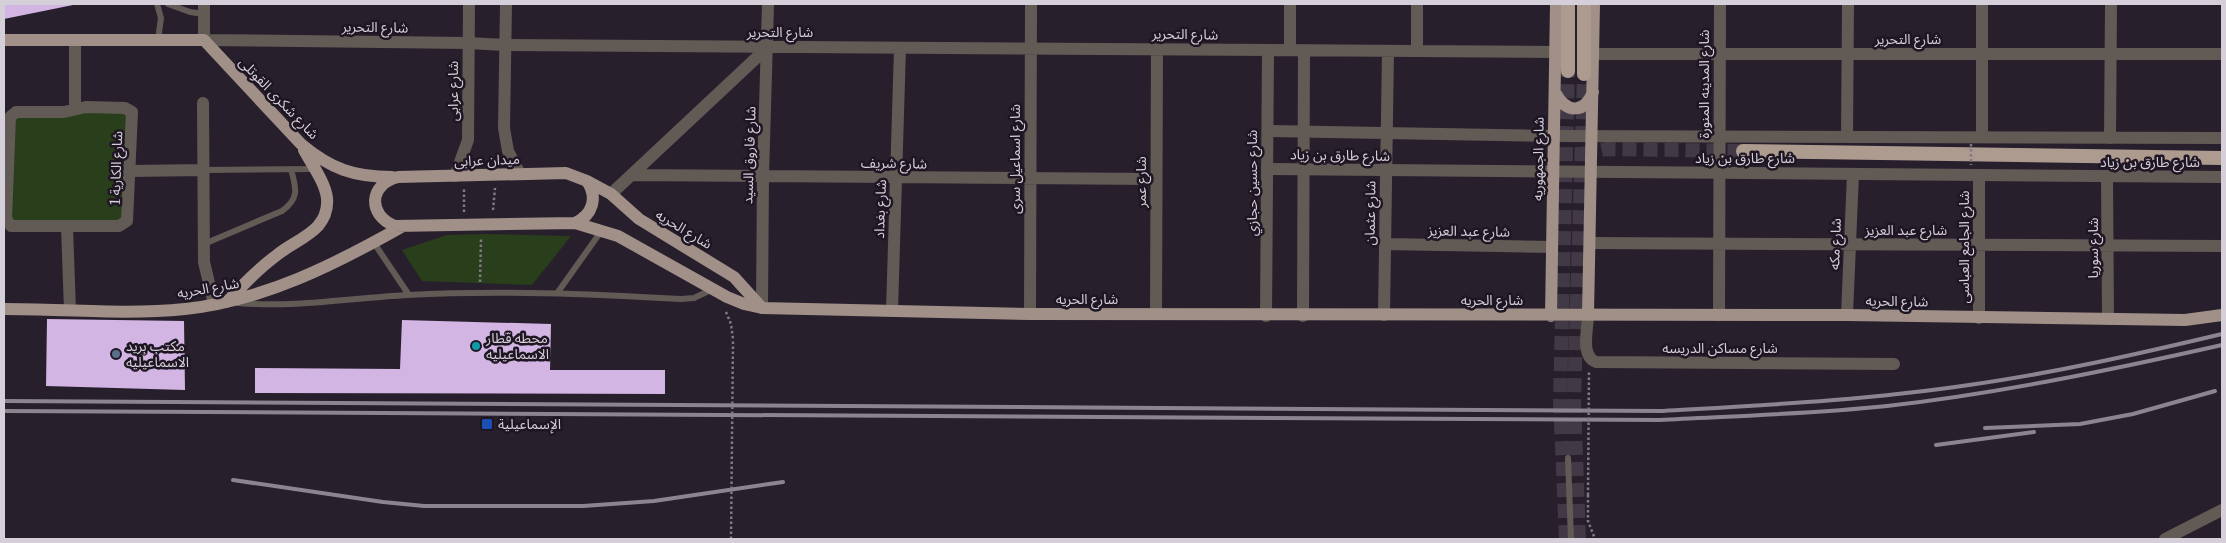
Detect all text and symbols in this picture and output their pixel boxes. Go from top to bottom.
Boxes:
street label: شارع التحرير [341,17,408,39]
street label: شارع التحرير [746,23,813,43]
street label: شارع التحرير [1151,24,1218,46]
street label: شارع المدينه المنورة [1695,30,1715,138]
street label: شارع التحرير [1874,30,1941,50]
street label: شارع شكرى القوتلى [234,53,323,144]
street label: شارع عرابى [444,61,464,121]
street label: شارع اسماعيل سرى [1006,104,1026,214]
street label: شارع فاروق السيد [738,106,762,204]
street label: شارع الجمهوريه [1528,117,1550,201]
street label: شارع حسين حجازي [1243,130,1263,236]
street label: شارع الكارية 1 [106,131,128,205]
street label: شارع طارق بن زياد [1290,145,1390,167]
street label: شارع طارق بن زياد [1695,149,1795,169]
street label: ميدان عرابى [454,150,520,170]
street label: شارع شريف [861,153,927,175]
street label: شارع طارق بن زياد [2100,153,2200,173]
street label: شارع عمر [1132,156,1152,209]
street label: شارع بغداد [870,179,892,239]
street label: شارع عثمان [1360,181,1382,245]
street label: شارع الجامع العباسى [1955,190,1975,304]
street label: شارع الحريه [652,205,715,255]
street label: شارع سوريا [2084,217,2104,279]
street label: شارع مكه [1825,218,1847,270]
street label: شارع عبد العزيز [1427,221,1510,243]
street label: شارع عبد العزيز [1864,221,1947,241]
street label: شارع الحريه [176,274,241,304]
street label: شارع الحريه [1056,290,1118,310]
street label: شارع الحريه [1461,291,1523,311]
street label: شارع الحريه [1866,291,1928,313]
place label: محطه قطار الاسماعيليه [485,329,549,363]
place label: مكتب بريد الاسماعيليه [126,337,189,371]
street label: شارع مساكن الدريسه [1662,339,1778,359]
marker: محطه قطار الاسماعيليه [470,340,482,352]
marker: مكتب بريد الاسماعيليه [110,348,122,360]
place label: الإسماعيلية [498,415,561,434]
marker: الإسماعيلية [480,417,494,431]

